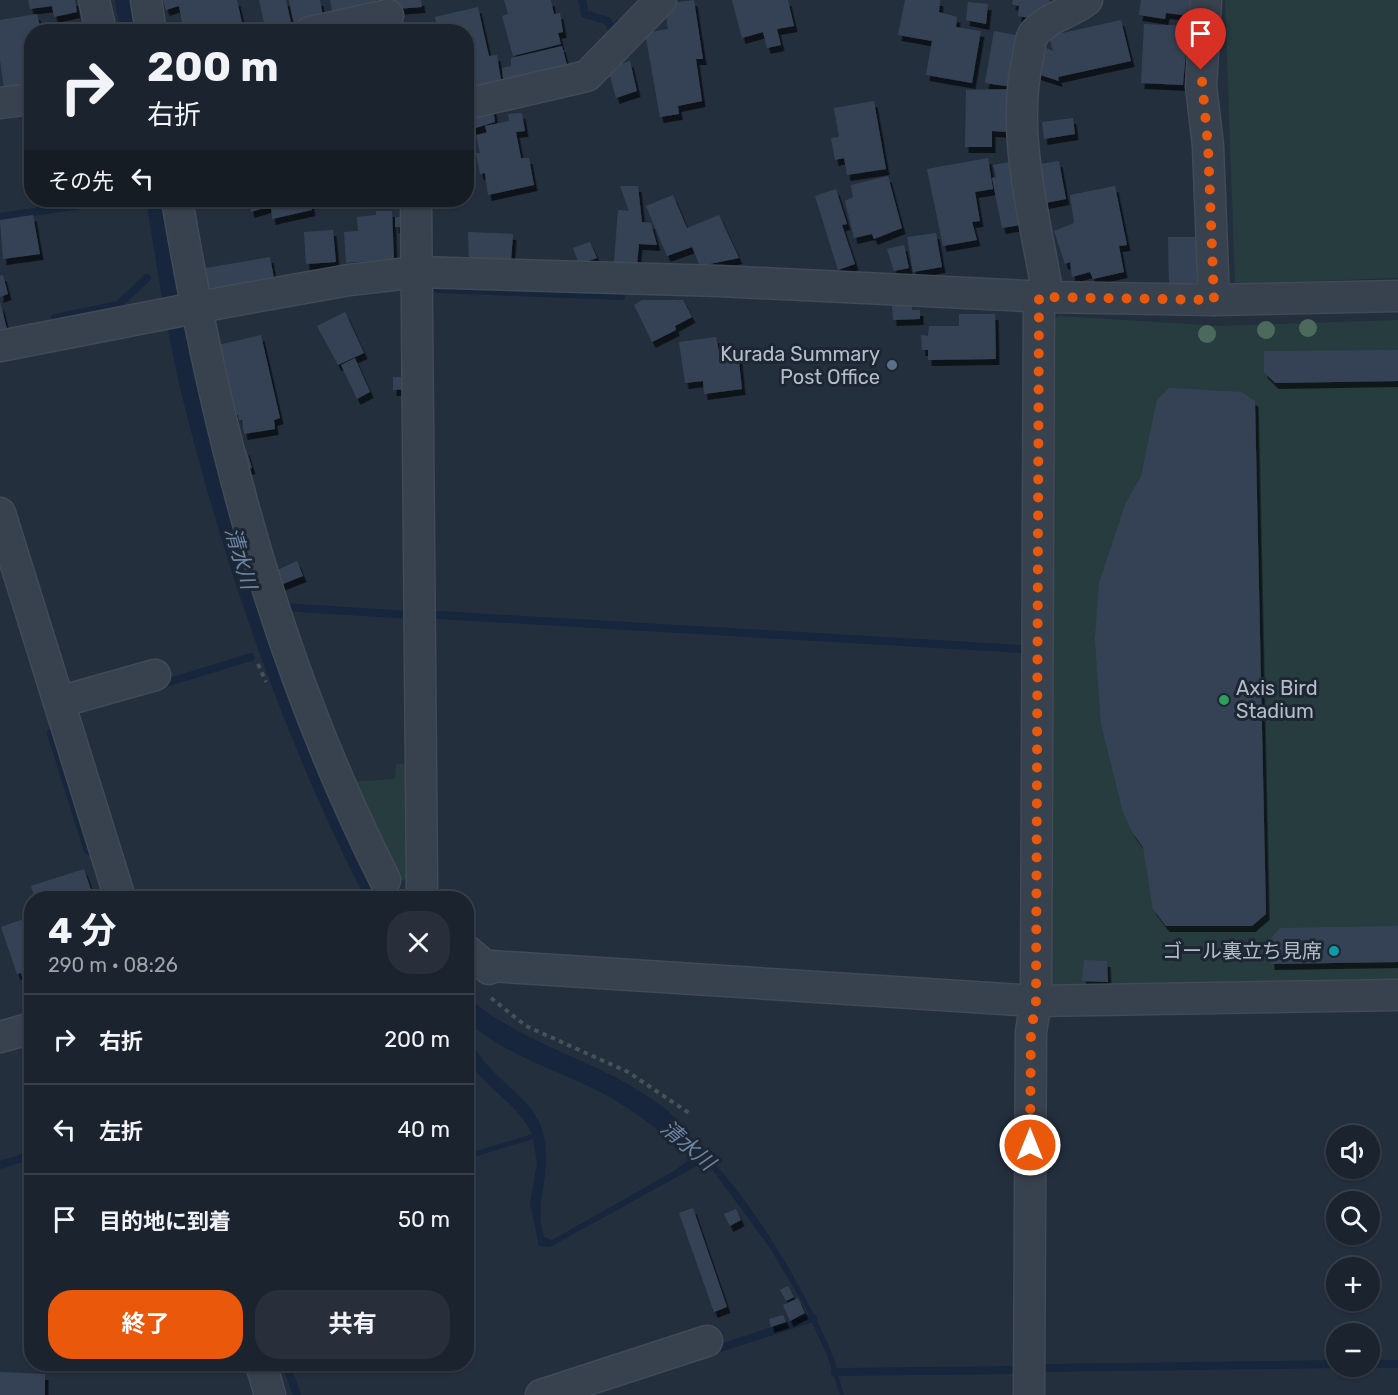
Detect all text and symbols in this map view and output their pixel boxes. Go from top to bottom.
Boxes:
pin [1175,8,1226,70]
icon: arrive [1184,17,1217,50]
text: 200 m [147,42,279,92]
icon: right [48,48,126,126]
text: 右折 [147,99,201,131]
icon: left [126,162,159,195]
text: その先 [48,168,114,195]
place label: Kurada Summary Post Office [720,342,880,389]
marker: Kurada Summary Post Office [885,358,899,372]
water label: 清水川 [220,524,262,594]
place label: Axis Bird Stadium [1236,676,1318,723]
marker: Axis Bird Stadium [1217,693,1231,707]
text: 4 分 [48,909,116,952]
button: close [387,911,450,974]
place label: ゴール裏立ち見席 [1162,939,1322,963]
marker: ゴール裏立ち見席 [1327,944,1341,958]
text: 290 m · 08:26 [48,953,178,977]
icon: right [48,1023,81,1056]
text: 200 m [384,1026,450,1053]
text: 右折 [99,1028,143,1055]
icon: left [48,1113,81,1146]
position arrow [998,1113,1062,1177]
water label: 清水川 [656,1115,721,1176]
text: 40 m [397,1116,450,1143]
text: 左折 [99,1118,143,1145]
map controls [1326,1125,1380,1377]
button: sound [1326,1125,1380,1179]
button: search [1326,1191,1380,1245]
icon: arrive [48,1203,81,1236]
text: 50 m [398,1206,450,1233]
text: 目的地に到着 [99,1208,231,1235]
button: + [1326,1257,1380,1311]
button: 終了 [48,1290,243,1359]
button: 共有 [255,1290,450,1359]
button: − [1326,1323,1380,1377]

